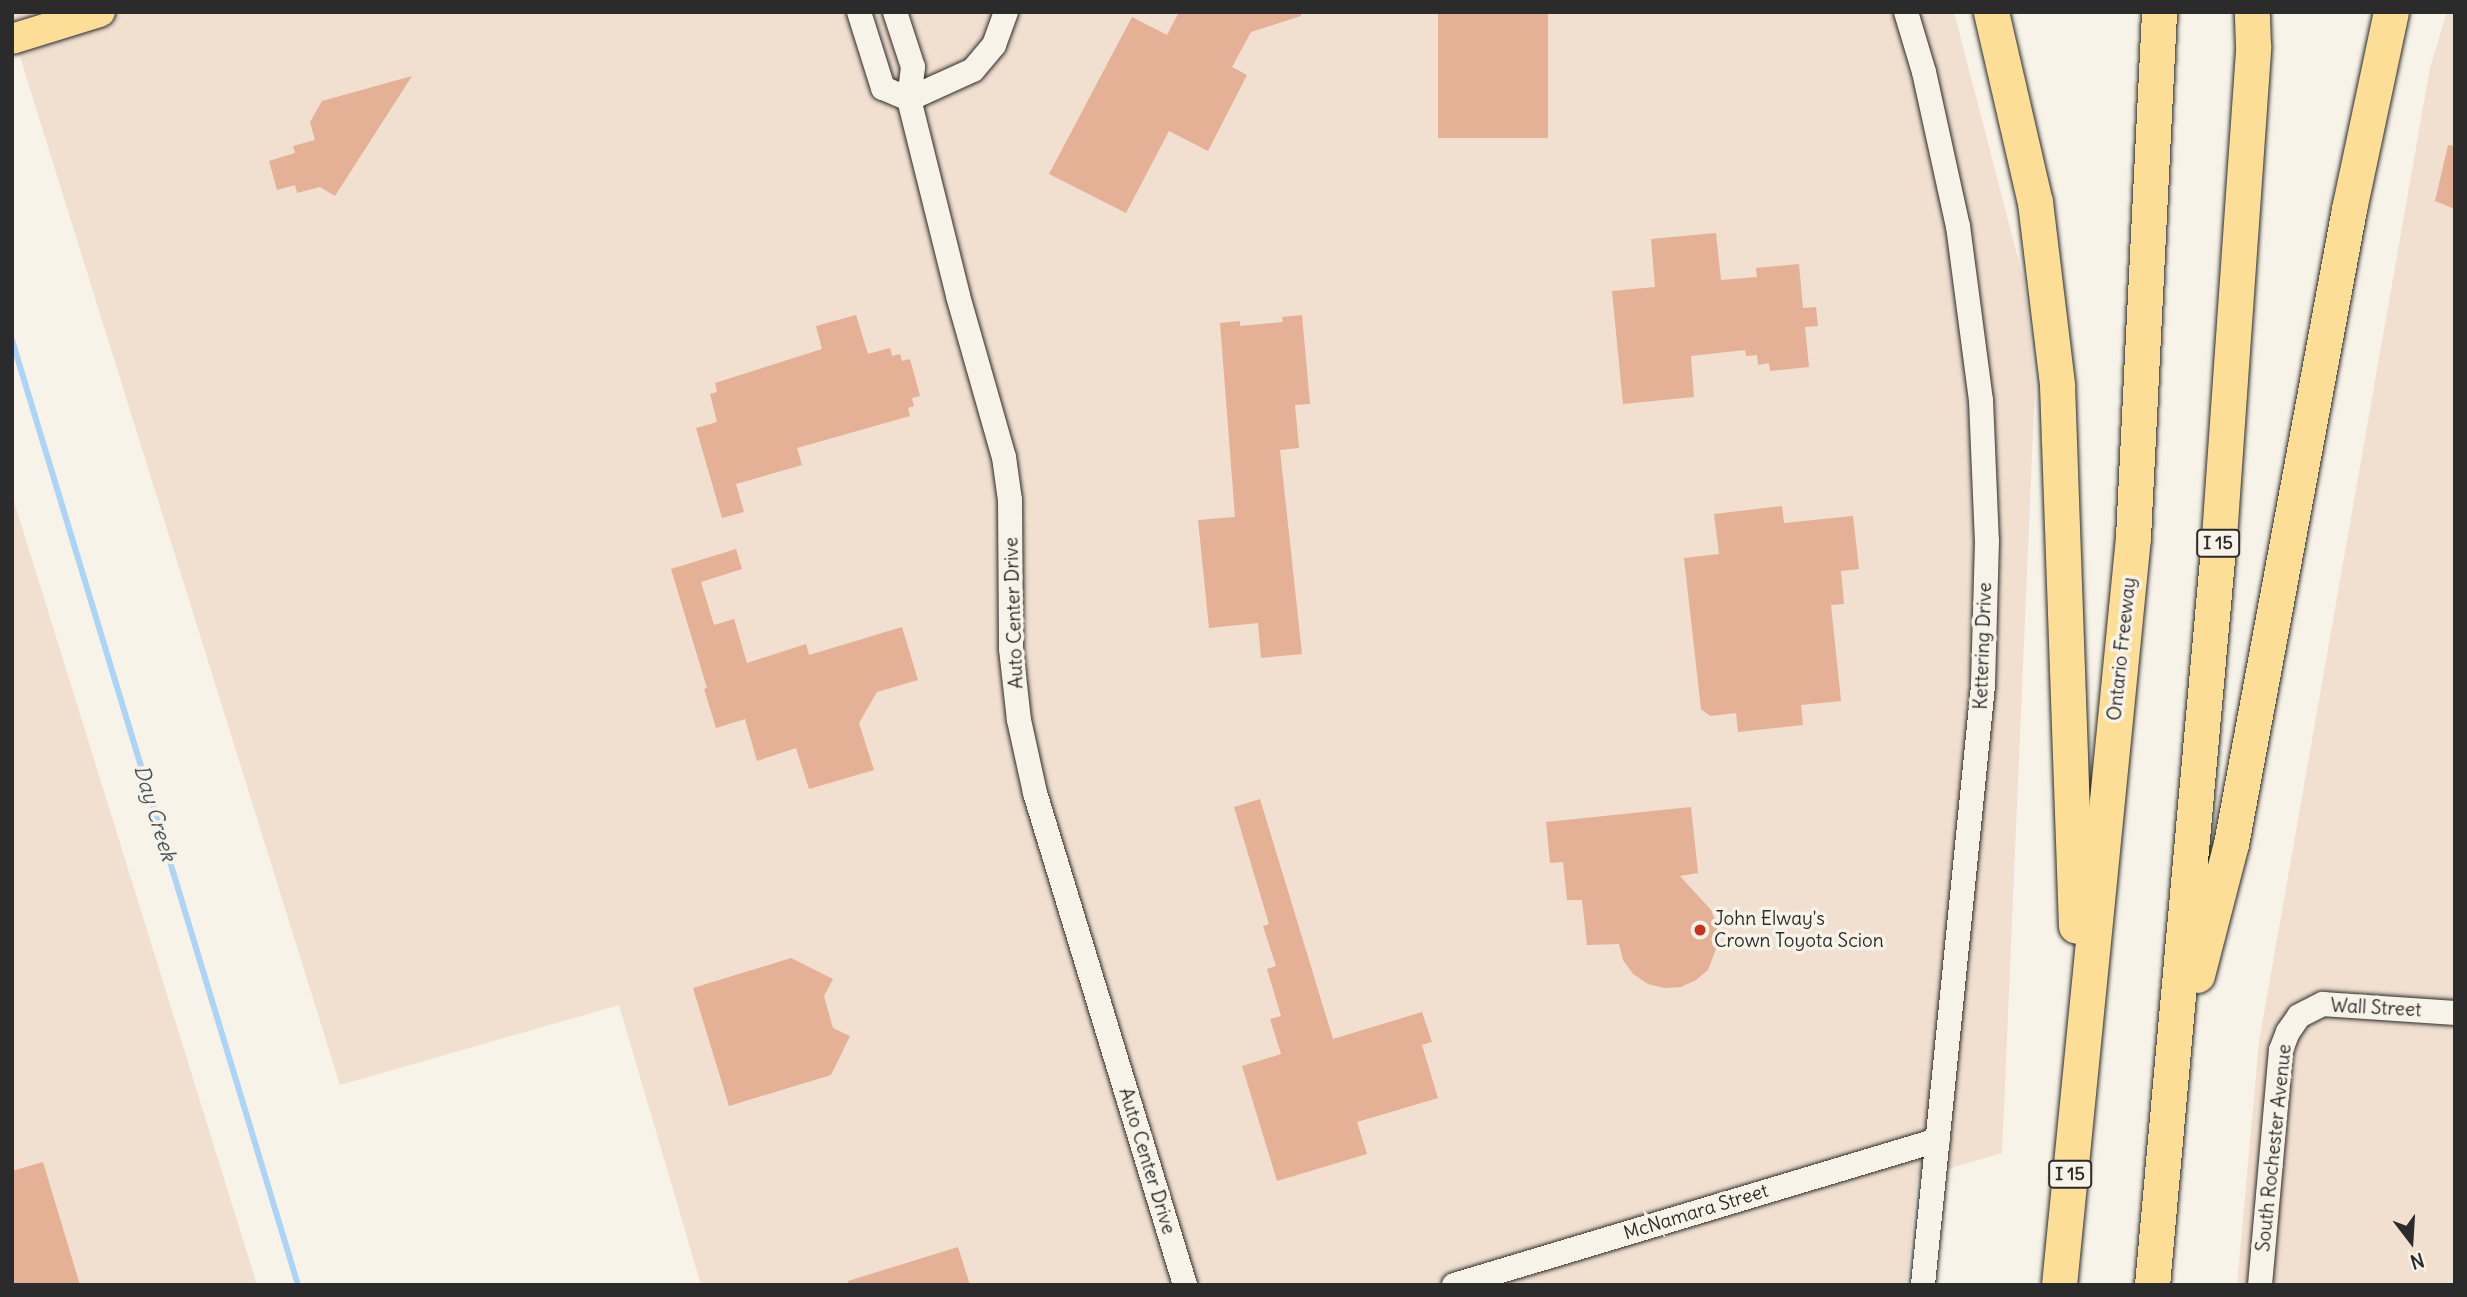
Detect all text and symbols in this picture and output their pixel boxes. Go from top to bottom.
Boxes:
road number: I 15 [2195,528,2241,558]
street label: Auto Center Drive [1000,537,1028,689]
street label: Ontario Freeway [2103,576,2141,722]
street label: Kettering Drive [1969,582,1997,710]
water label: Day Creek [129,762,181,864]
place label: John Elway's Crown Toyota Scion [1714,908,1884,952]
marker: John Elway's Crown Toyota Scion [1692,922,1708,938]
street label: Wall Street [2330,994,2422,1022]
street label: South Rochester Avenue [2252,1043,2296,1253]
street label: Auto Center Drive [1114,1085,1180,1237]
road number: I 15 [2047,1160,2093,1189]
street label: McNamara Street [1621,1179,1771,1245]
north arrow [2376,1206,2446,1276]
text: N [2407,1248,2427,1274]

